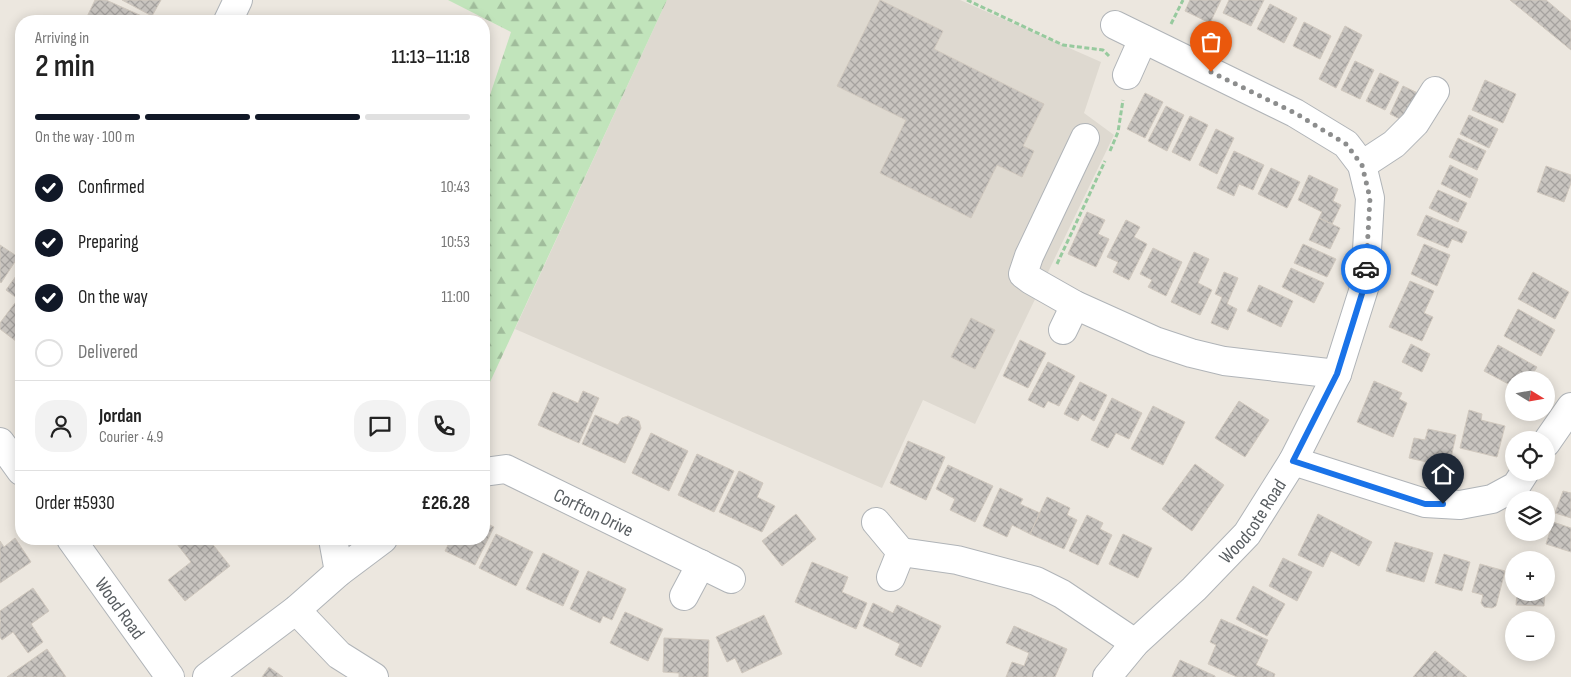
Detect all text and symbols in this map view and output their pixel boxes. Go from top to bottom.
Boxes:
pin [1190,21,1232,72]
icon: bag [1197,28,1225,56]
text: Arriving in [35,29,89,48]
text: 11:13–11:18 [392,46,470,69]
text: 2 min [35,47,95,86]
text: On the way · 100 m [35,128,135,147]
icon: check [35,174,63,202]
text: Confirmed [78,176,145,199]
text: 10:43 [441,178,470,197]
icon: check [35,229,63,257]
text: Preparing [78,231,139,254]
text: 10:53 [441,233,470,252]
courier [1341,244,1391,294]
icon: car [1352,255,1380,283]
icon: check [35,284,63,312]
text: On the way [78,286,148,309]
text: 11:00 [442,288,470,307]
text: Delivered [78,341,138,364]
north arrow [1505,371,1555,421]
map controls [1505,371,1555,661]
button: person [35,400,87,452]
button: chat [354,400,406,452]
button: phone [418,400,470,452]
text: Jordan [99,405,142,428]
text: Courier · 4.9 [99,428,163,447]
button: locate [1505,431,1555,481]
pin [1422,453,1464,504]
icon: home [1429,460,1457,488]
street label: Woodcote Road [1215,475,1292,569]
street label: Corfton Drive [549,484,637,543]
button: layers [1505,491,1555,541]
text: Order #5930 [35,492,115,515]
text: £26.28 [421,492,470,515]
button: + [1505,551,1555,601]
street label: Wood Road [89,574,149,644]
button: − [1505,611,1555,661]

